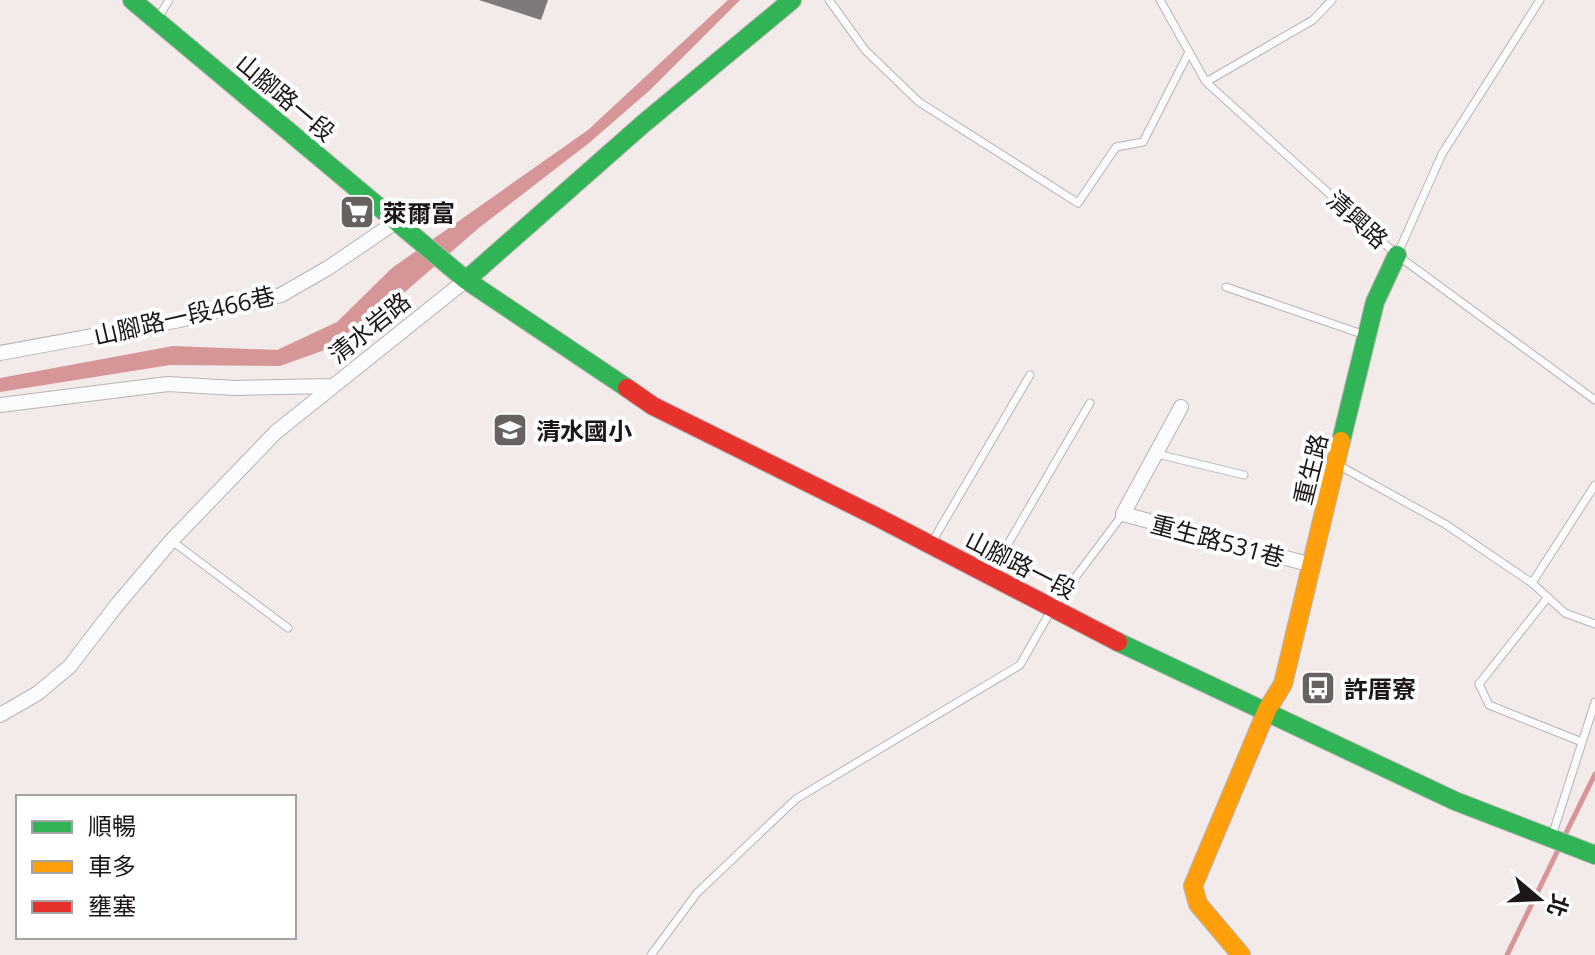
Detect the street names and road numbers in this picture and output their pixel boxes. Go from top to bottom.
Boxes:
street label: 山腳路一段 [229,46,343,148]
street label: 清興路 [1320,183,1396,255]
street label: 山腳路一段466巷 [90,278,278,352]
street label: 清水岩路 [321,284,417,370]
street label: 重生路 [1285,430,1335,508]
street label: 重生路531巷 [1147,506,1289,574]
street label: 山腳路一段 [960,522,1082,606]

